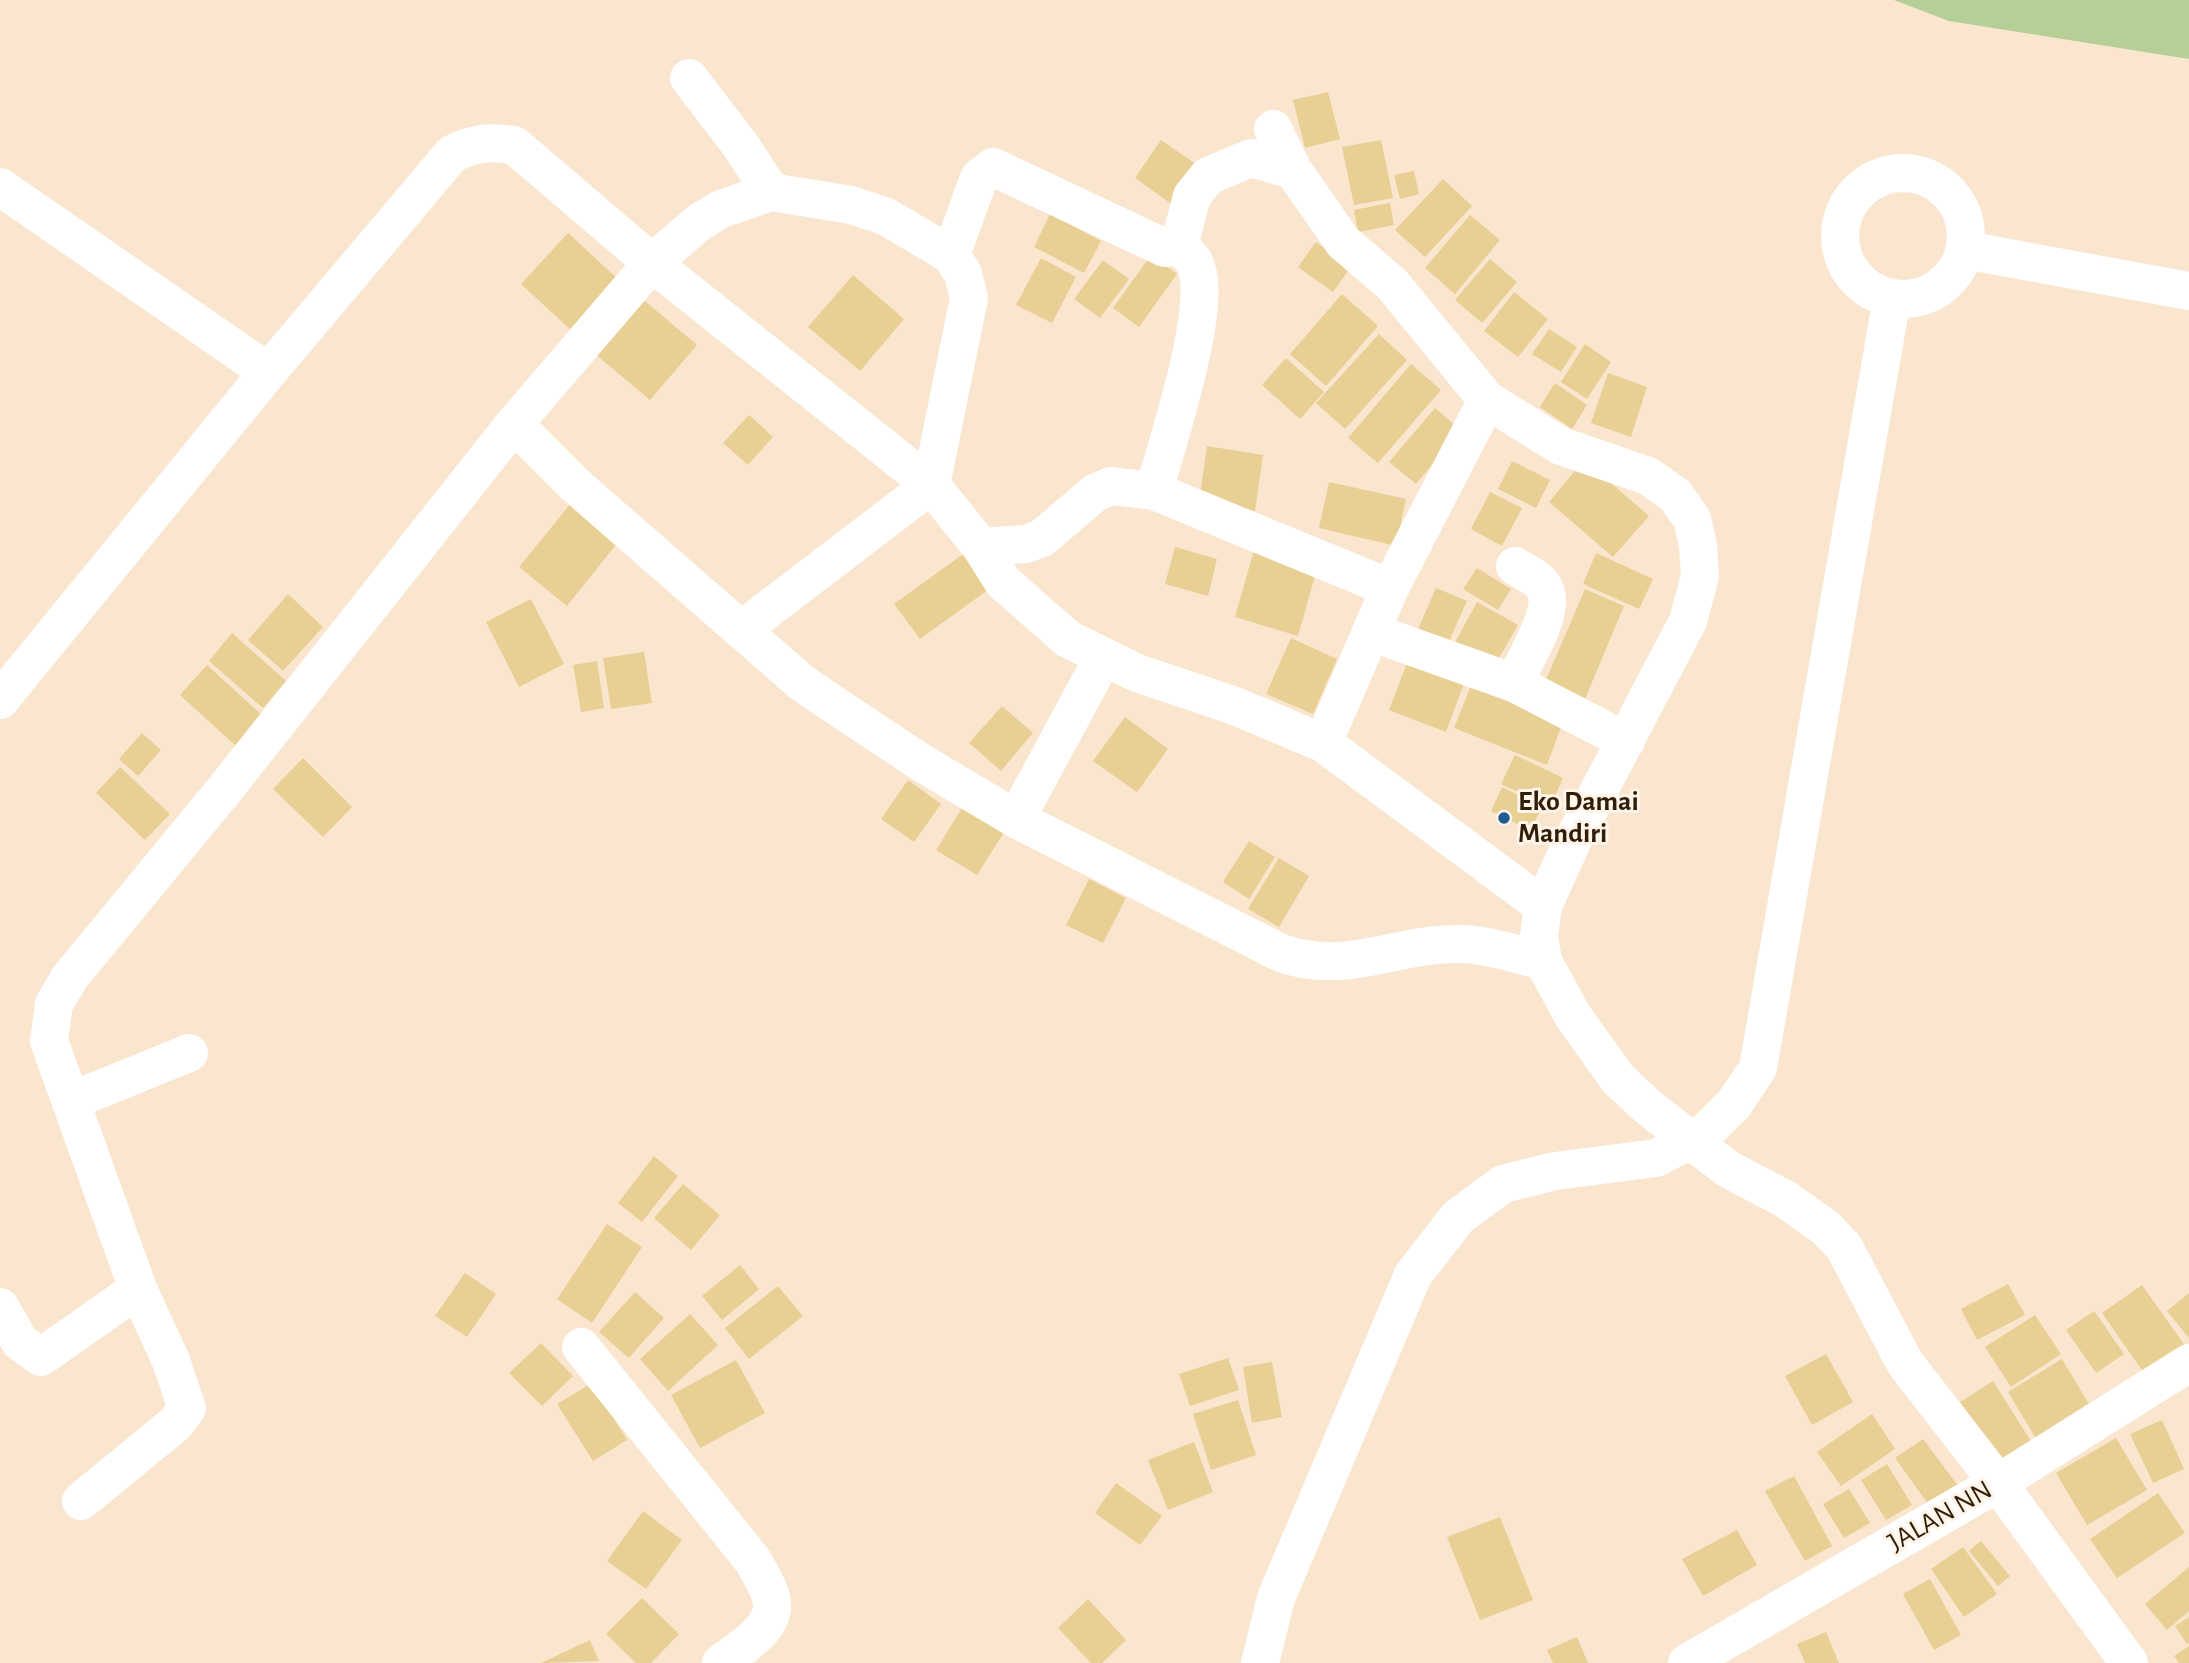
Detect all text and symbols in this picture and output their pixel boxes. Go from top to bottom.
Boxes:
place label: Eko Damai Mandiri [1518,785,1639,851]
marker: Eko Damai Mandiri [1496,810,1512,826]
street label: JALAN NN [1882,1473,1998,1559]

